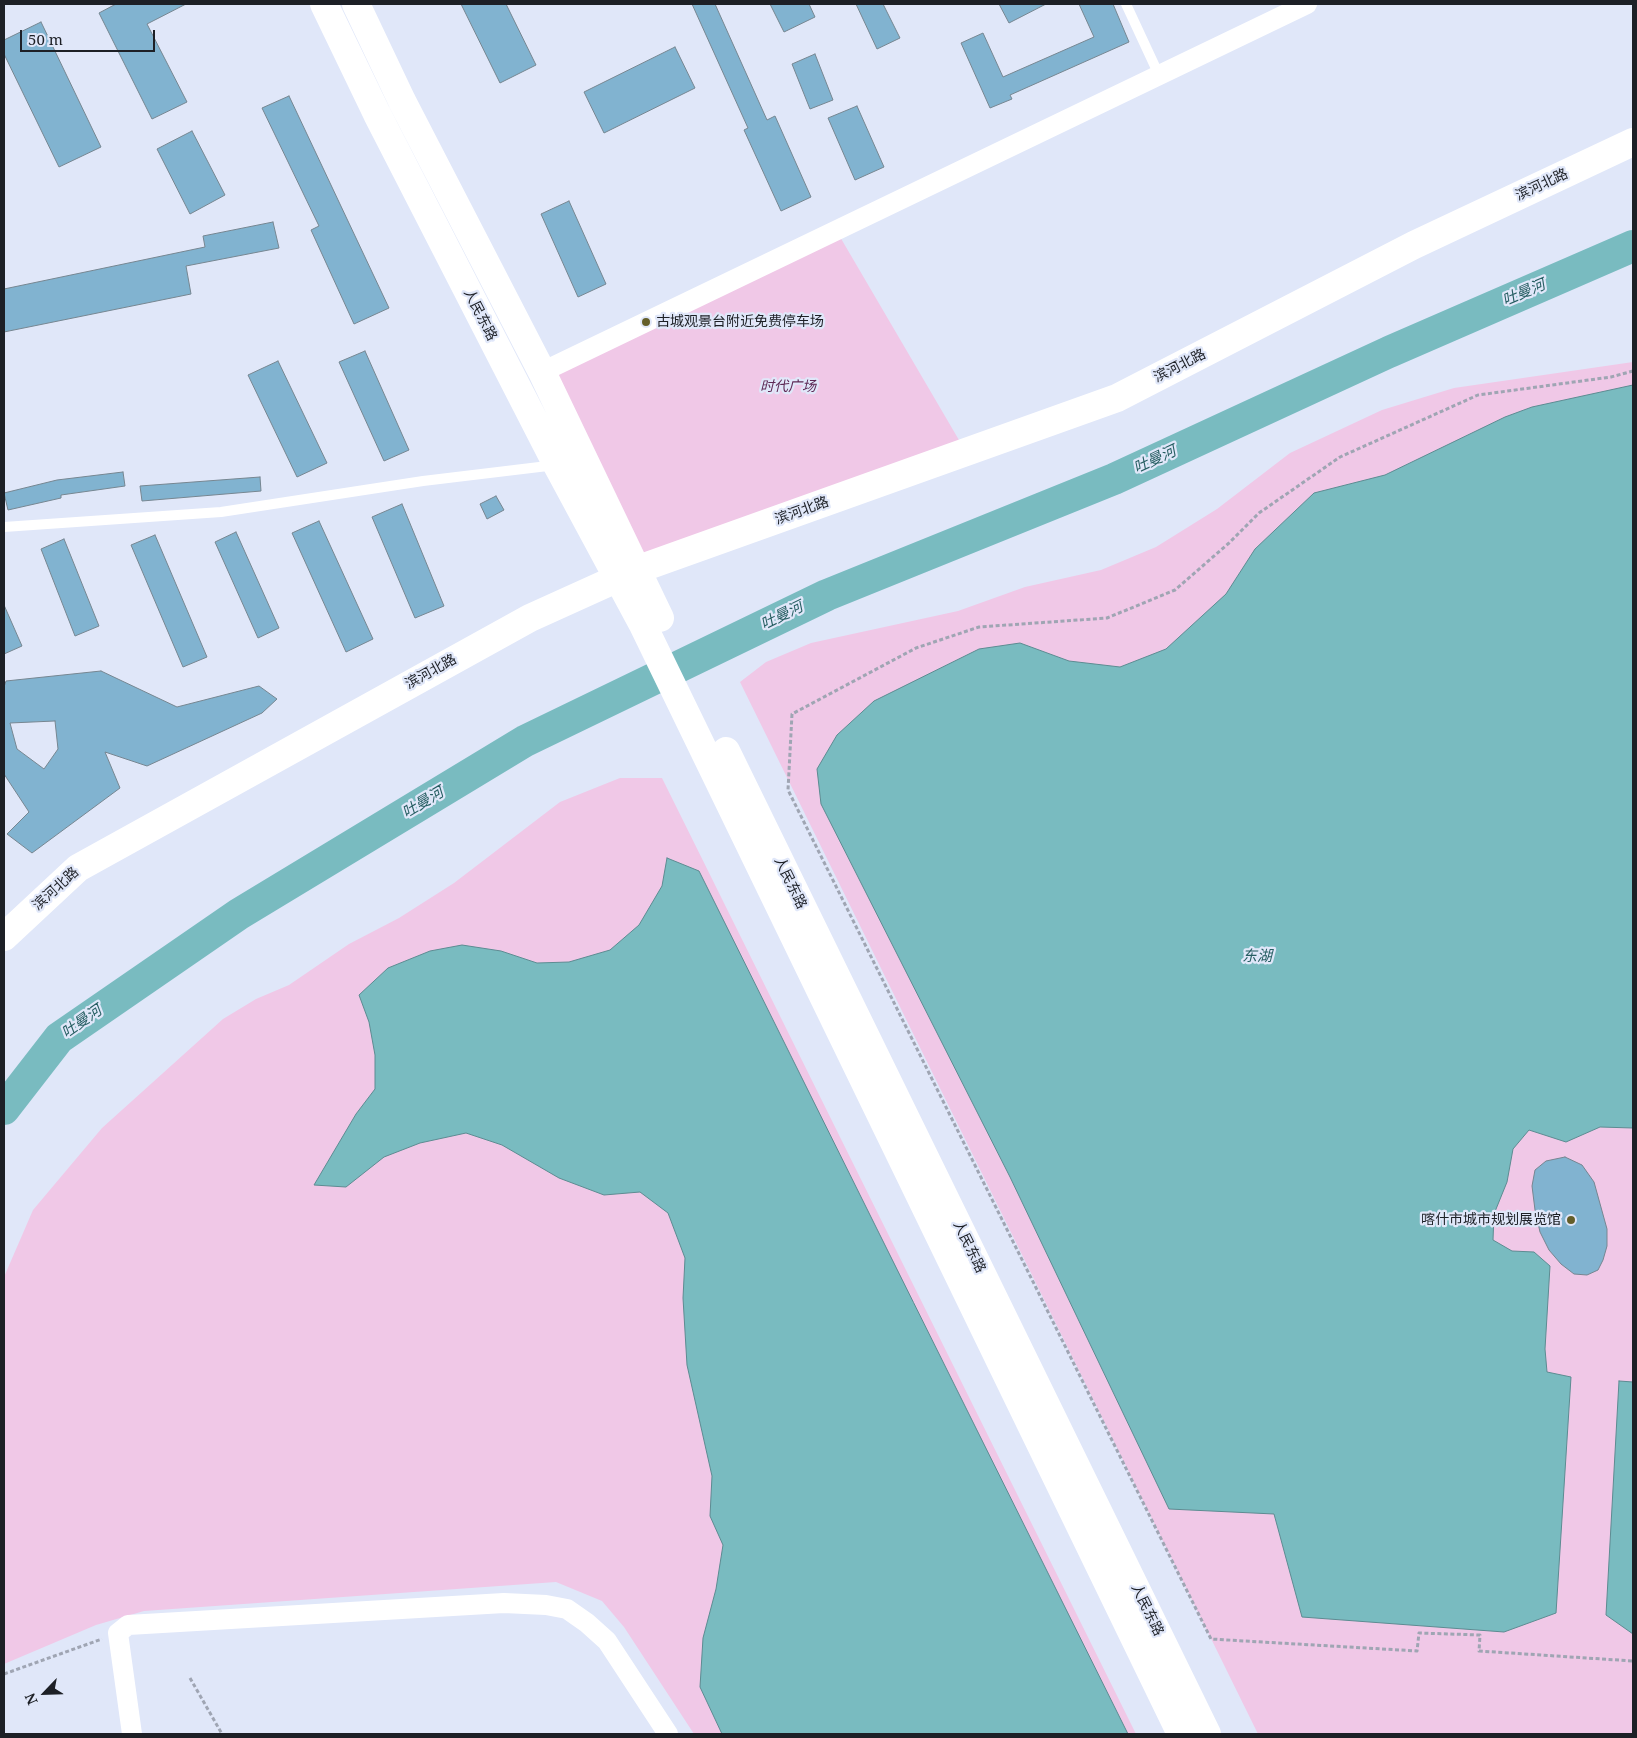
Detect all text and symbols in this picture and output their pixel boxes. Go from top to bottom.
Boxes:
scale bar [22,20,158,52]
text: 50 m [28,29,63,49]
street label: 滨河北路 [1513,166,1571,204]
water label: 吐曼河 [1500,276,1548,310]
street label: 人民东路 [460,286,500,344]
place label: 古城观景台附近免费停车场 [656,314,824,330]
marker: 古城观景台附近免费停车场 [640,316,652,328]
street label: 滨河北路 [1151,346,1209,386]
park label: 时代广场 [760,379,816,395]
water label: 吐曼河 [1131,442,1179,478]
street label: 滨河北路 [773,494,831,528]
water label: 吐曼河 [758,598,806,634]
street label: 滨河北路 [402,651,460,693]
water label: 吐曼河 [399,784,447,822]
street label: 人民东路 [770,854,810,912]
street label: 滨河北路 [30,864,82,914]
water label: 东湖 [1242,948,1272,966]
water label: 吐曼河 [58,1002,106,1042]
place label: 喀什市城市规划展览馆 [1421,1212,1561,1228]
marker: 喀什市城市规划展览馆 [1565,1214,1577,1226]
street label: 人民东路 [949,1218,989,1276]
street label: 人民东路 [1127,1581,1167,1639]
north arrow [20,1668,70,1718]
text: N [20,1690,42,1708]

